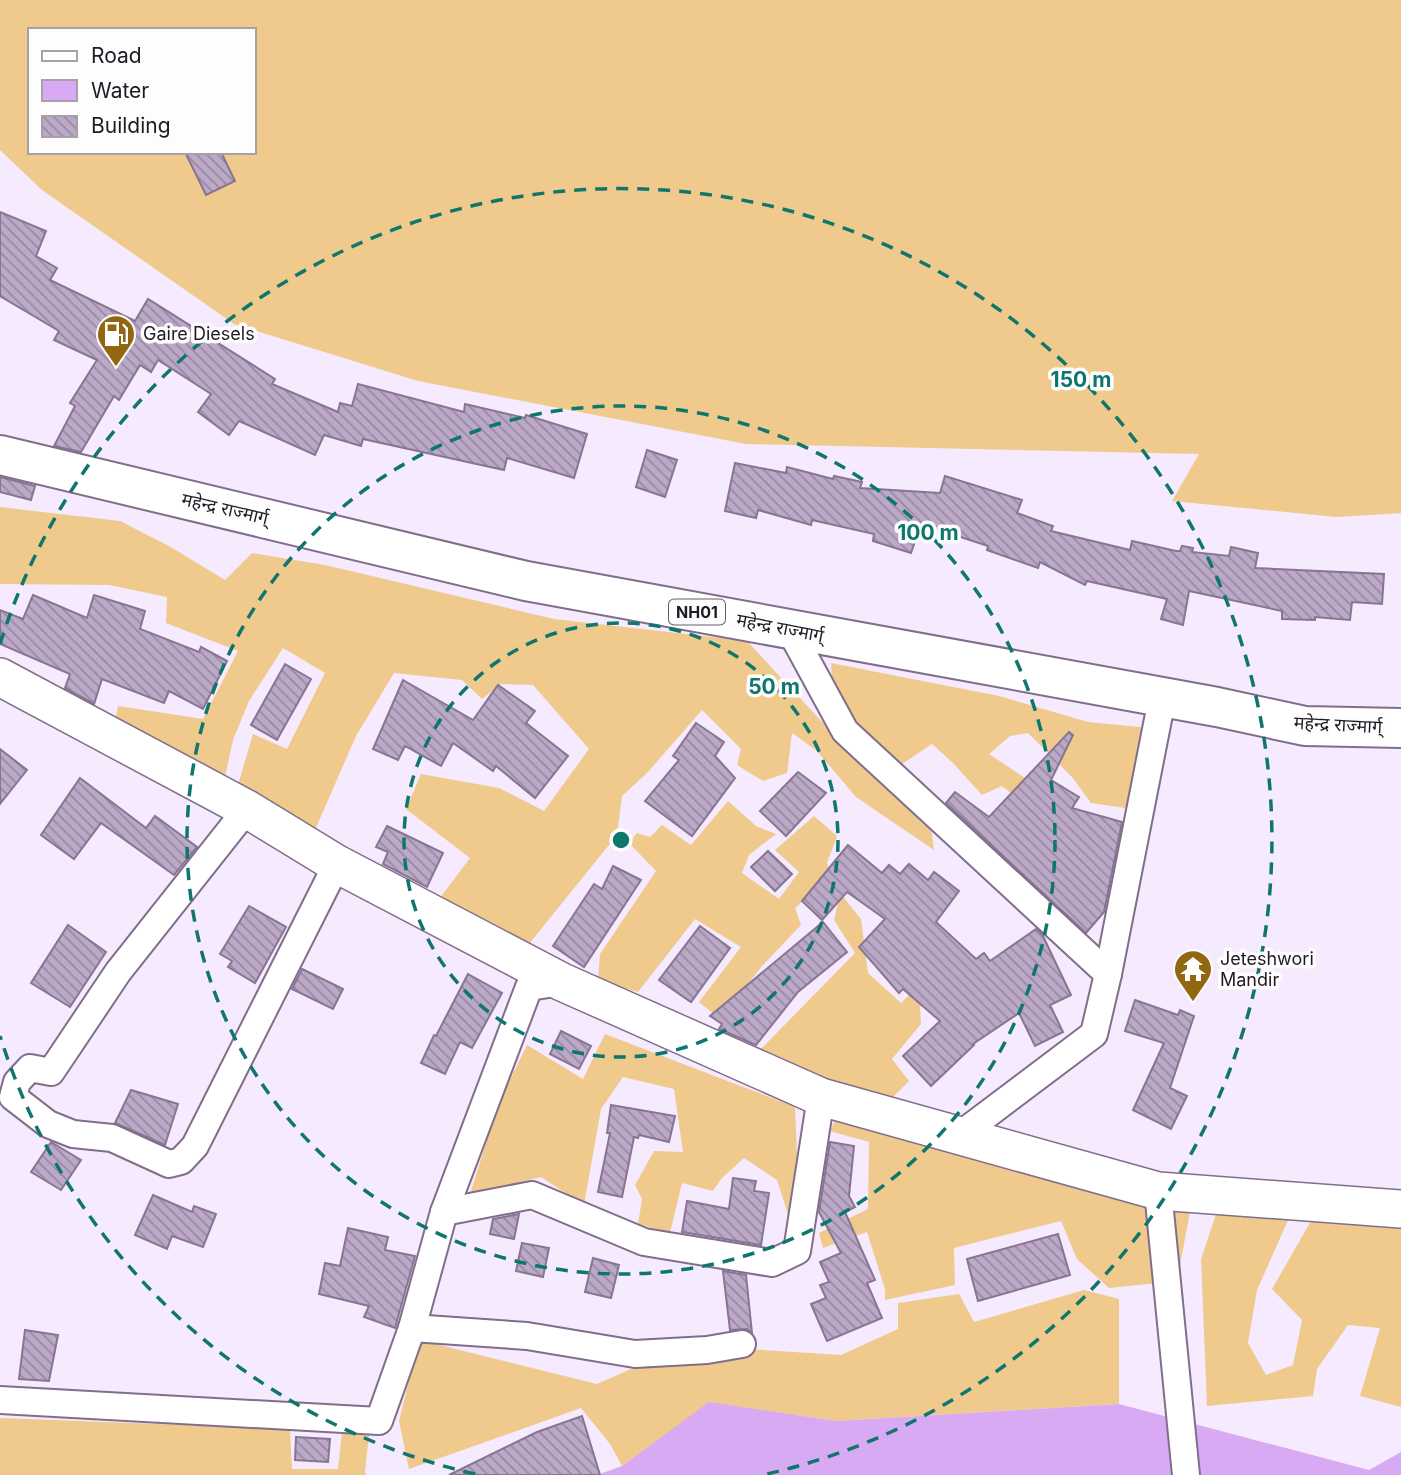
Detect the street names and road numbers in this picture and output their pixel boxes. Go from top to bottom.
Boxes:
street label: महेन्द्र राज्मार्ग् [179,488,273,530]
road number: NH01 [669,600,725,624]
street label: महेन्द्र राज्मार्ग् [735,609,828,648]
street label: महेन्द्र राज्मार्ग् [1293,712,1386,738]

